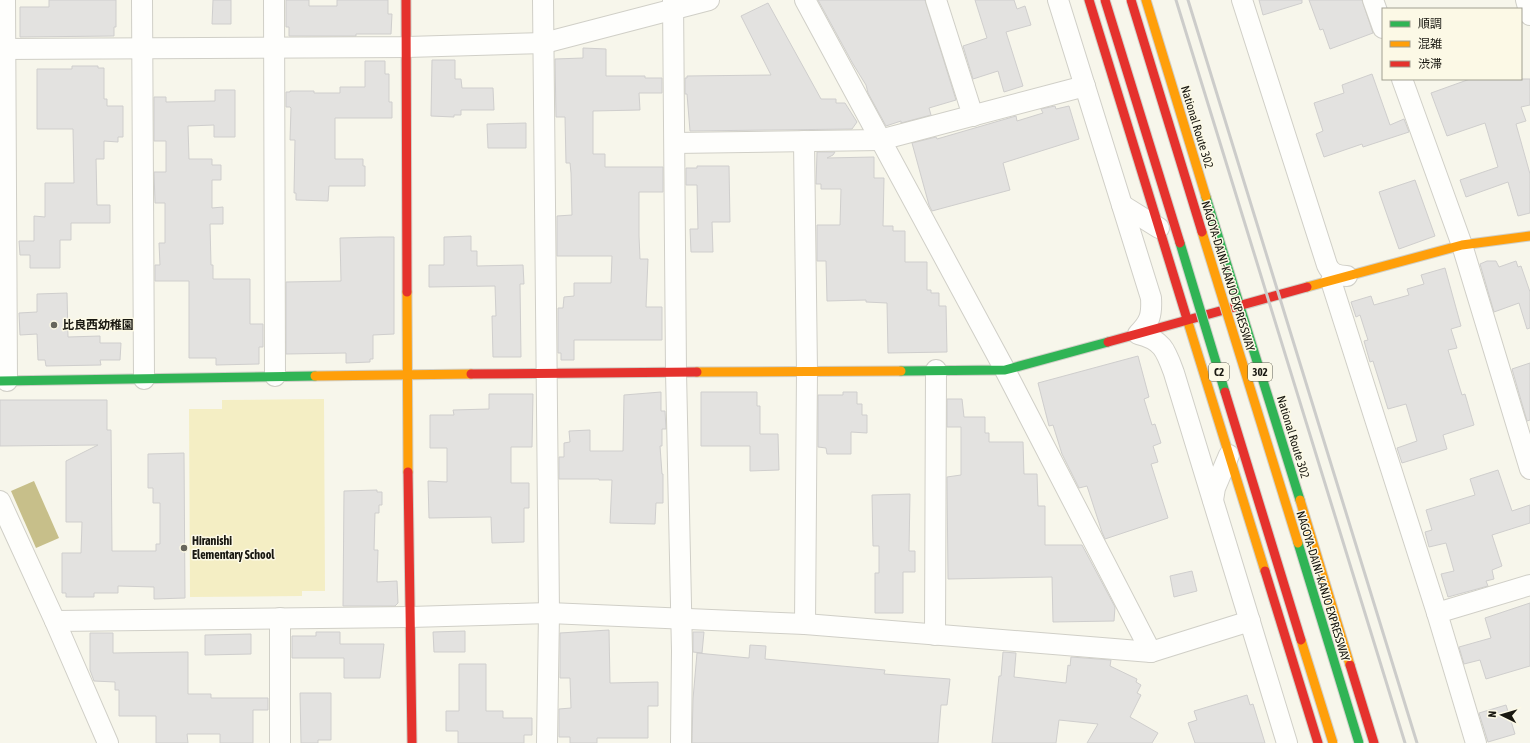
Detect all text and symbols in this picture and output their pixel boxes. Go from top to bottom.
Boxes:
legend [1382,8,1522,80]
text: 順調 [1418,17,1442,31]
text: 混雑 [1418,37,1442,51]
text: 渋滞 [1418,57,1442,71]
street label: National Route 302 [1178,84,1216,170]
street label: NAGOYA-DAINI-KANJO EXPRESSWAY [1198,199,1258,353]
place label: 比良西幼稚園 [62,318,134,332]
marker: 比良西幼稚園 [49,320,59,330]
road number: C2 [1209,363,1229,381]
road number: 302 [1248,363,1272,381]
street label: National Route 302 [1274,394,1312,480]
street label: NAGOYA-DAINI-KANJO EXPRESSWAY [1293,509,1353,663]
place label: Hiranishi Elementary School [192,534,275,562]
marker: Hiranishi Elementary School [179,543,189,553]
north arrow [1482,695,1522,735]
text: N [1486,710,1498,718]

